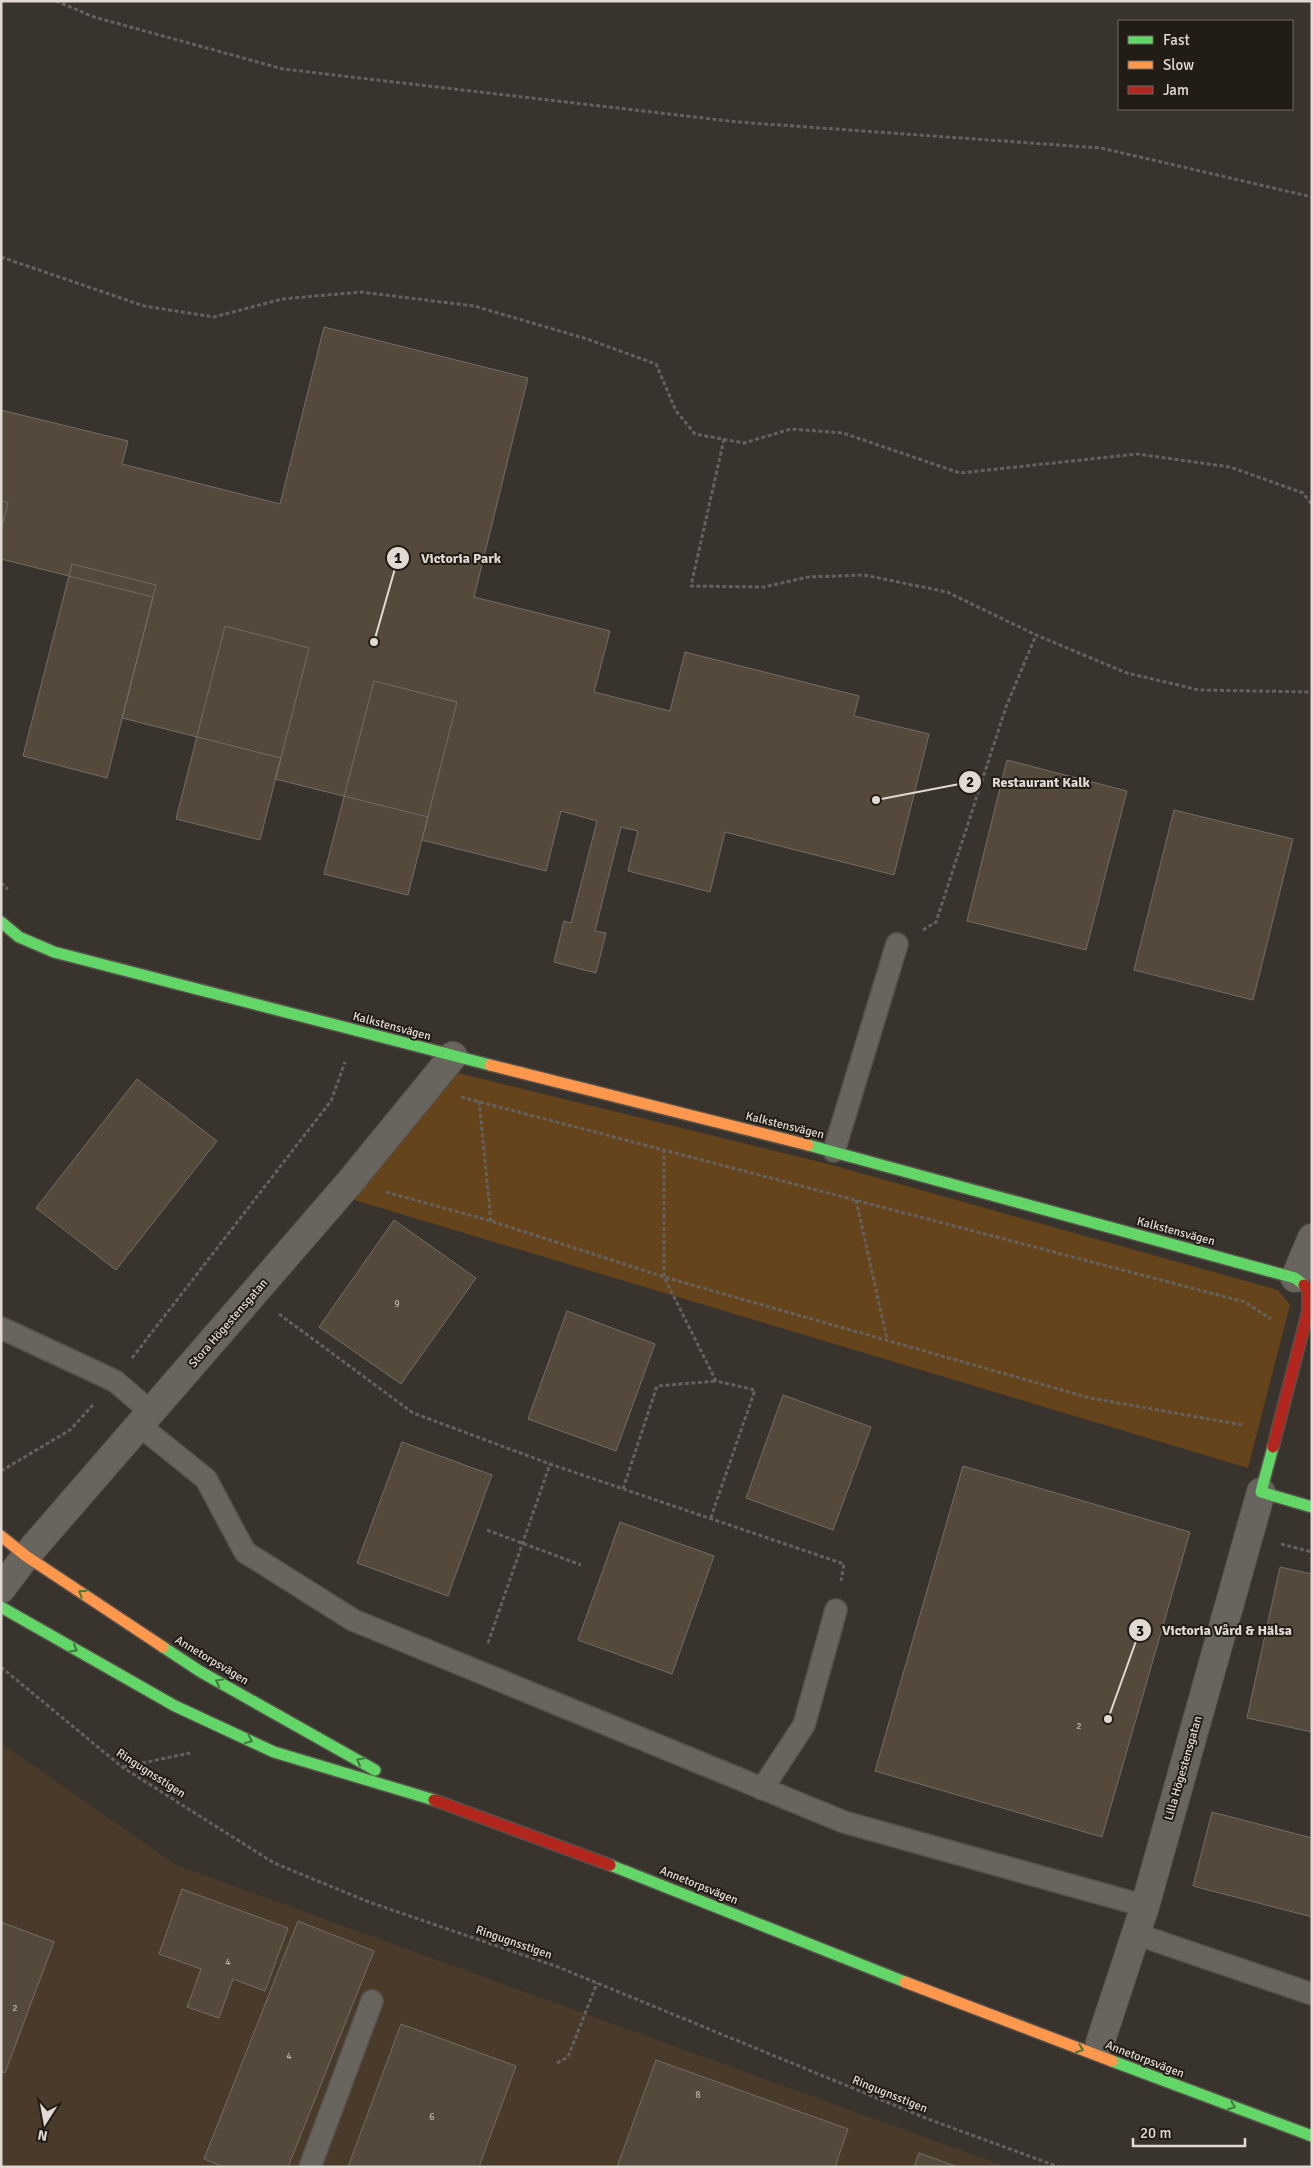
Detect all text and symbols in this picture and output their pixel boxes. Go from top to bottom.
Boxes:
legend [1118,20,1293,110]
text: Fast [1163,31,1190,49]
text: Slow [1163,56,1194,74]
text: Jam [1163,81,1189,99]
callout: Victoria Park [386,544,511,573]
text: 1 [394,549,402,567]
text: Victoria Park [421,550,502,567]
callout: Restaurant Kalk [957,768,1100,797]
text: 2 [966,773,974,791]
text: Restaurant Kalk [992,774,1091,791]
street label: Kalkstensvägen [351,1009,433,1044]
street label: Kalkstensvägen [744,1108,826,1142]
street label: Kalkstensvägen [1135,1214,1217,1249]
street label: Stora Högestensgatan [186,1276,271,1371]
house number: 9 [394,1298,400,1310]
one-way arrow [79,1590,88,1599]
callout: Victoria Vård & Hälsa [1127,1616,1303,1645]
text: 3 [1136,1622,1144,1640]
text: Victoria Vård & Hälsa [1162,1622,1292,1639]
street label: Annetorpsvägen [172,1633,251,1688]
one-way arrow [68,1643,77,1653]
one-way arrow [215,1678,224,1688]
street label: Lilla Högestensgatan [1161,1714,1206,1822]
house number: 2 [1076,1720,1082,1732]
one-way arrow [244,1734,253,1744]
street label: Ringugnsstigen [113,1745,188,1801]
one-way arrow [357,1757,366,1767]
street label: Annetorpsvägen [657,1863,740,1908]
street label: Ringugnsstigen [474,1922,554,1963]
house number: 4 [225,1956,231,1968]
house number: 2 [12,2002,18,2014]
street label: Annetorpsvägen [1103,2038,1186,2081]
one-way arrow [1075,2043,1084,2053]
house number: 4 [286,2050,292,2062]
street label: Ringugnsstigen [850,2073,930,2116]
house number: 8 [695,2089,701,2101]
north arrow [20,2098,70,2148]
one-way arrow [1227,2100,1236,2110]
house number: 6 [429,2111,435,2123]
scale bar [1133,2116,1246,2148]
text: 20 m [1140,2124,1171,2142]
text: N [36,2126,49,2145]

